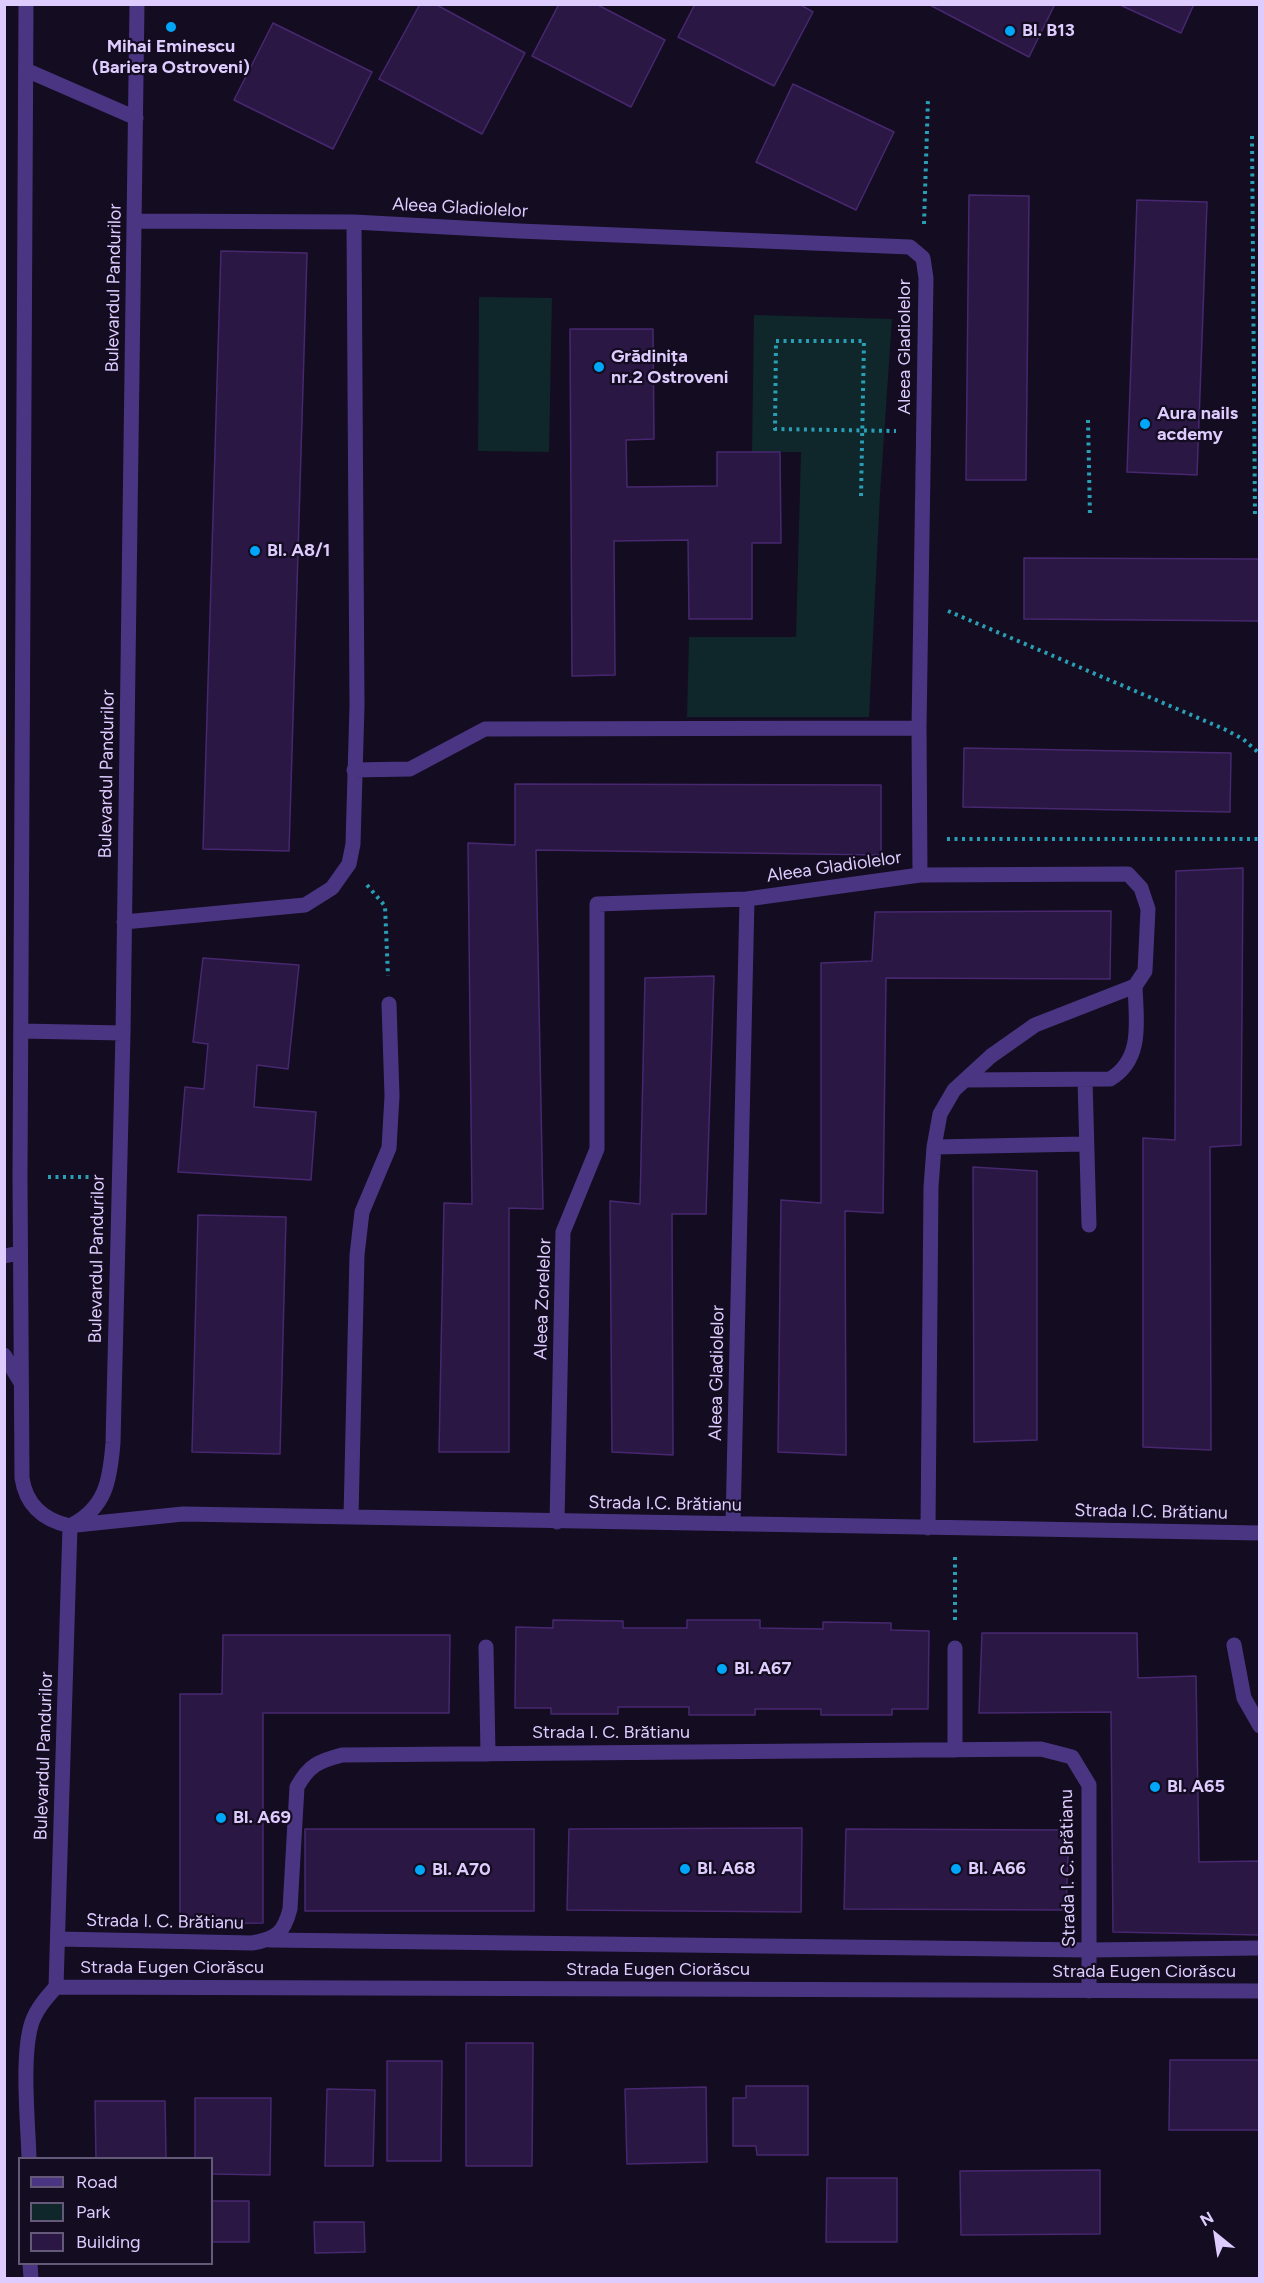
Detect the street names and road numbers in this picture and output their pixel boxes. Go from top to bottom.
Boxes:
street label: Aleea Gladiolelor [392,194,528,222]
street label: Bulevardul Pandurilor [102,203,126,373]
street label: Aleea Gladiolelor [894,279,916,415]
street label: Bulevardul Pandurilor [95,689,119,859]
street label: Aleea Gladiolelor [765,847,903,887]
street label: Bulevardul Pandurilor [85,1174,109,1344]
street label: Aleea Zorelelor [530,1238,556,1360]
street label: Aleea Gladiolelor [705,1305,729,1441]
street label: Strada I.C. Brătianu [588,1492,742,1516]
street label: Strada I.C. Brătianu [1074,1500,1228,1524]
street label: Bulevardul Pandurilor [30,1671,58,1841]
street label: Strada I. C. Brătianu [532,1722,690,1744]
street label: Strada I. C. Brătianu [1056,1789,1080,1947]
street label: Strada I. C. Brătianu [86,1910,244,1934]
street label: Strada Eugen Ciorăscu [80,1957,264,1979]
street label: Strada Eugen Ciorăscu [566,1959,750,1981]
street label: Strada Eugen Ciorăscu [1052,1961,1236,1983]

